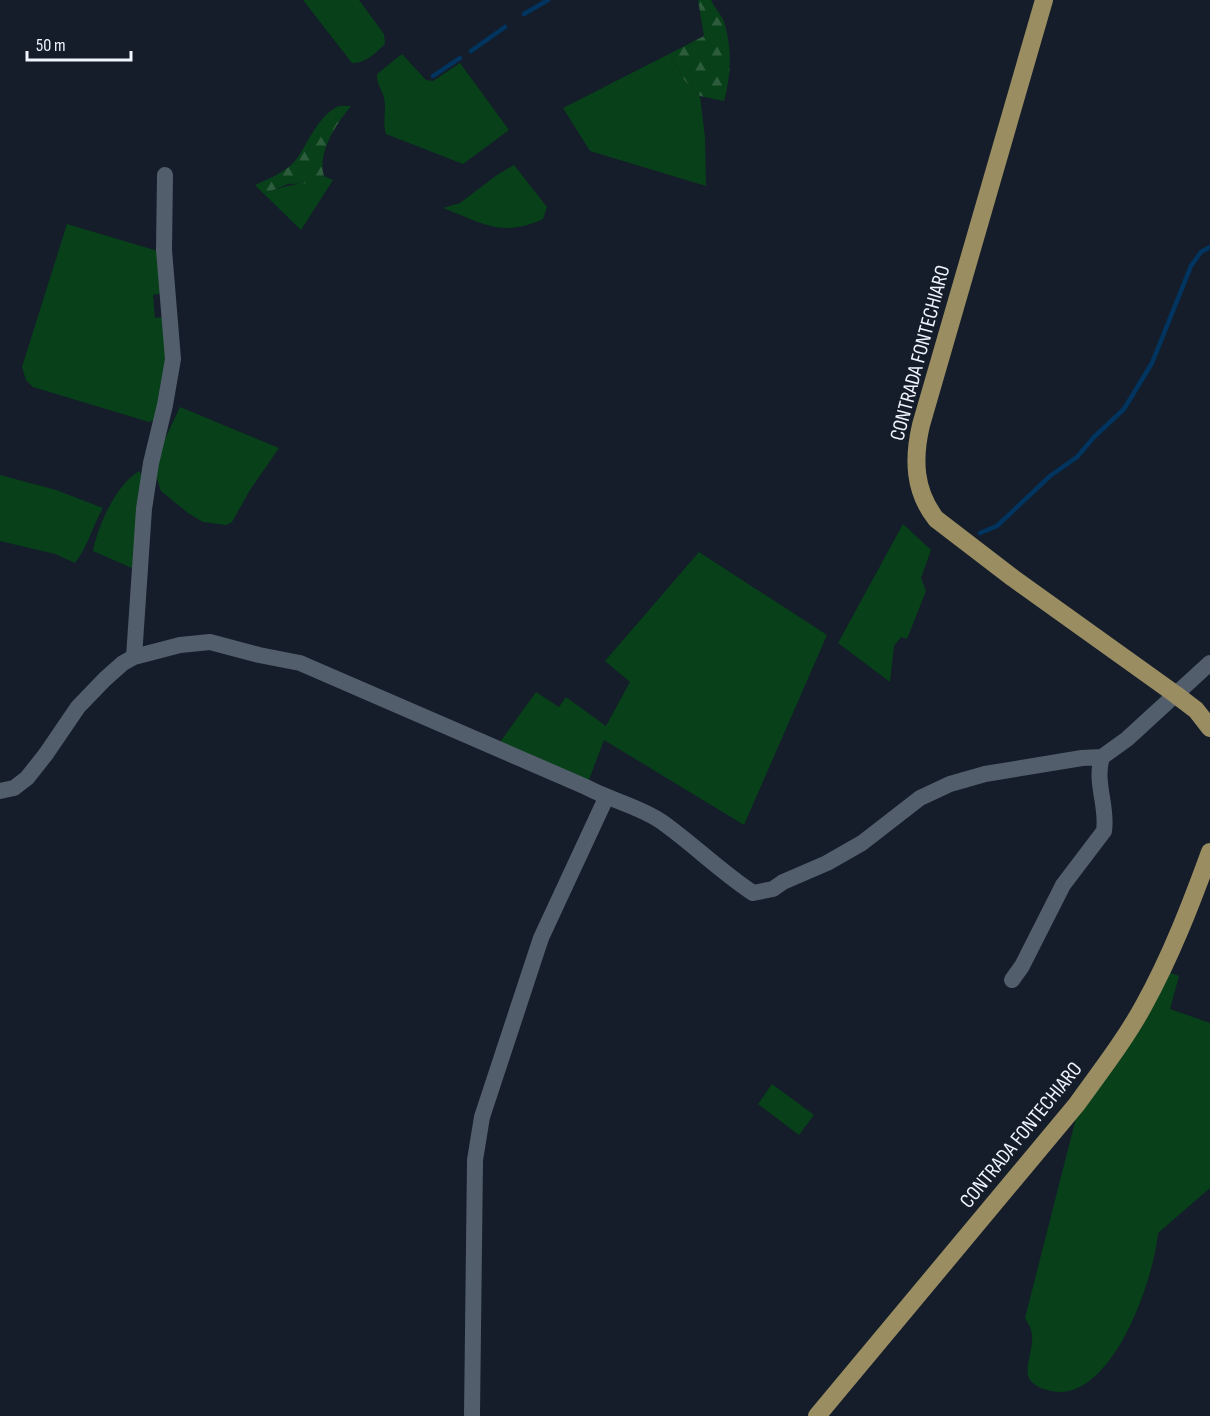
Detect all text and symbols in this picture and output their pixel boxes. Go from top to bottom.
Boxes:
scale bar [27,24,130,62]
text: 50 m [36,35,66,56]
street label: CONTRADA FONTECHIARO [885,263,955,443]
street label: CONTRADA FONTECHIARO [954,1057,1088,1213]

